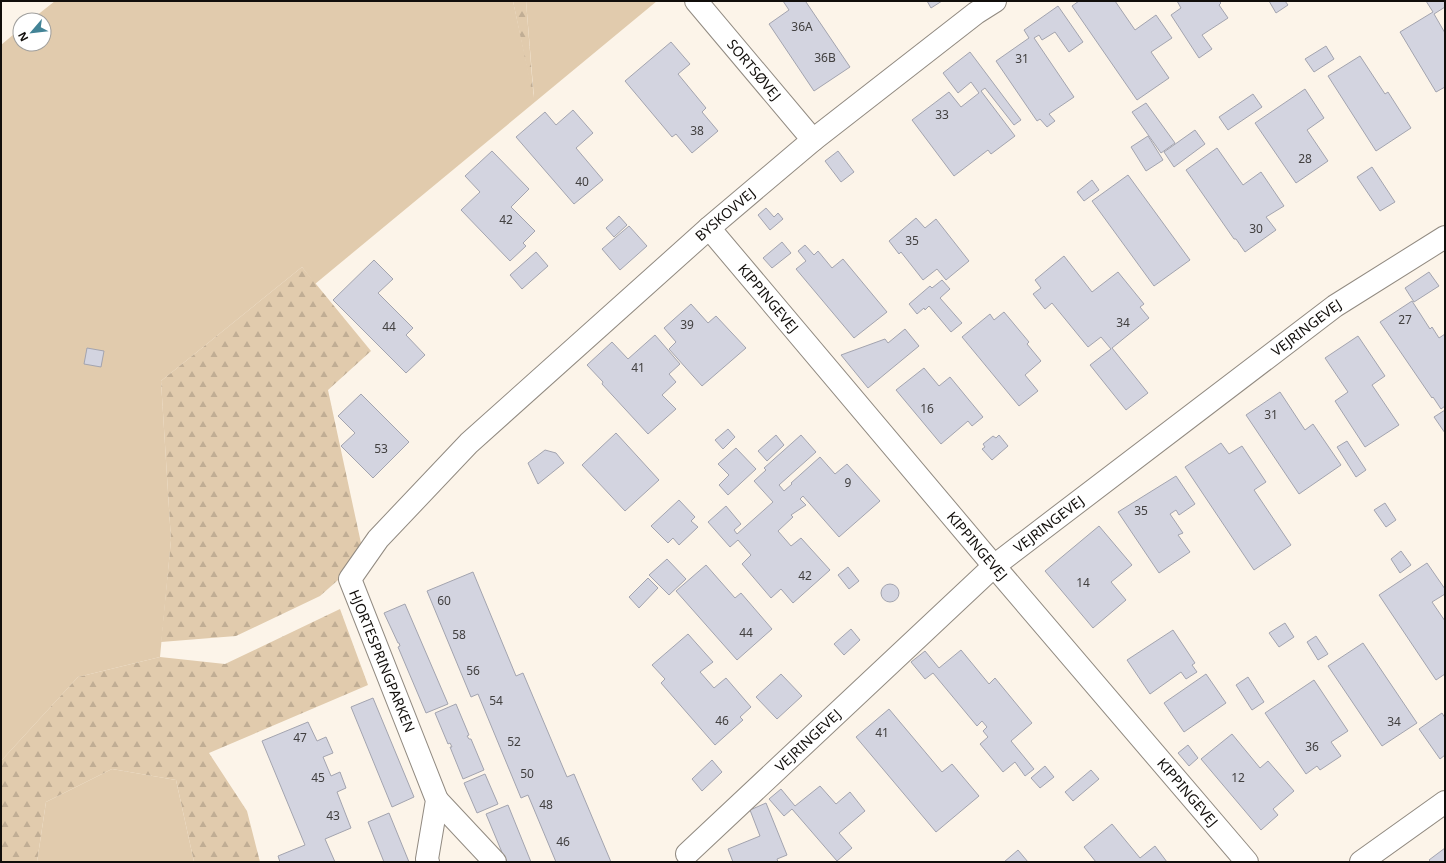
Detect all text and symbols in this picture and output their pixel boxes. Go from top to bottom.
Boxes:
north arrow [12,12,52,52]
house number: 36A [791,18,813,35]
text: N [14,29,31,44]
street label: SORTSØVEJ [723,35,786,104]
house number: 36B [814,49,836,66]
house number: 31 [1015,50,1029,67]
house number: 33 [935,106,949,123]
house number: 38 [690,122,704,139]
house number: 28 [1298,150,1312,167]
house number: 40 [575,173,589,190]
street label: BYSKOVVEJ [691,183,759,245]
house number: 42 [499,211,513,228]
house number: 30 [1249,220,1263,237]
house number: 35 [905,232,919,249]
street label: KIPPINGEVEJ [734,260,803,336]
street label: VEJRINGEVEJ [1267,294,1345,360]
house number: 27 [1398,311,1412,328]
house number: 34 [1116,314,1130,331]
house number: 39 [680,316,694,333]
house number: 44 [382,318,396,335]
house number: 41 [631,359,645,376]
house number: 16 [920,400,934,417]
house number: 31 [1264,406,1278,423]
house number: 53 [374,440,388,457]
house number: 9 [845,474,852,491]
street label: VEJRINGEVEJ [1010,491,1088,557]
house number: 35 [1134,502,1148,519]
street label: KIPPINGEVEJ [943,507,1012,584]
house number: 42 [798,567,812,584]
house number: 14 [1076,574,1090,591]
street label: HJORTESPRINGPARKEN [345,587,420,735]
house number: 60 [437,592,451,609]
house number: 44 [739,624,753,641]
house number: 58 [452,626,466,643]
house number: 56 [466,662,480,679]
house number: 54 [489,692,503,709]
street label: VEJRINGEVEJ [771,704,845,776]
house number: 46 [715,712,729,729]
house number: 34 [1387,713,1401,730]
house number: 41 [875,724,889,741]
house number: 47 [293,729,307,746]
house number: 52 [507,733,521,750]
house number: 36 [1305,738,1319,755]
street label: KIPPINGEVEJ [1153,754,1223,830]
house number: 50 [520,765,534,782]
house number: 45 [311,769,325,786]
house number: 12 [1231,769,1245,786]
house number: 48 [539,796,553,813]
house number: 43 [326,807,340,824]
house number: 46 [556,833,570,850]

